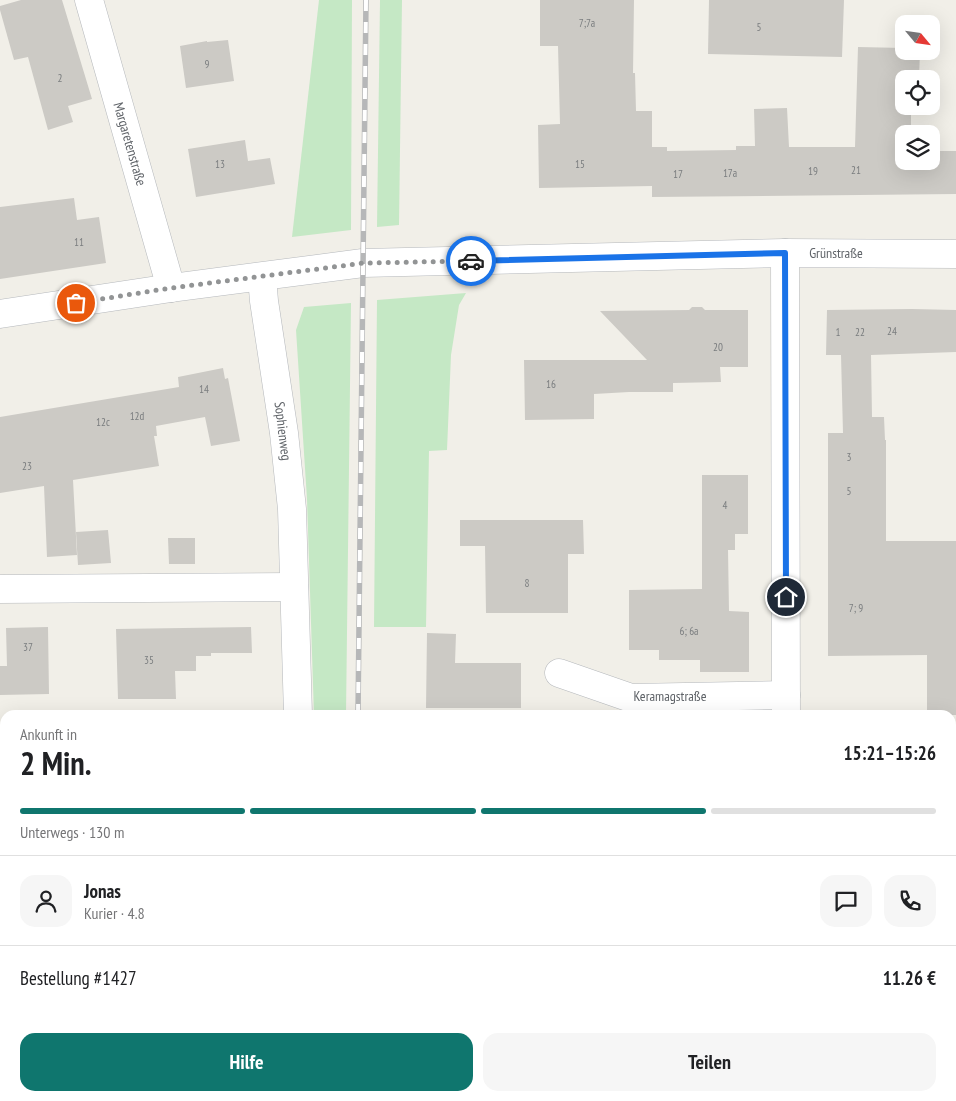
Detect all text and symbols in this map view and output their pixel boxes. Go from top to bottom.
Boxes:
north arrow [895,15,940,60]
map controls [895,15,940,170]
house number: 7;7a [579,16,595,30]
house number: 5 [757,20,762,34]
house number: 9 [205,57,210,71]
button: locate [895,70,940,115]
house number: 2 [58,71,63,85]
street label: Margaretenstraße [110,100,151,188]
button: layers [895,125,940,170]
house number: 13 [215,157,225,171]
house number: 15 [575,157,585,171]
house number: 21 [851,163,861,177]
house number: 19 [808,164,818,178]
house number: 17a [723,166,737,180]
house number: 17 [673,167,683,181]
house number: 11 [74,235,84,249]
courier [446,236,496,286]
street label: Grünstraße [809,244,863,262]
icon: car [457,247,485,275]
pin [55,282,97,324]
icon: bag [62,289,90,317]
house number: 24 [887,324,897,338]
house number: 1 [836,325,841,339]
house number: 22 [855,325,865,339]
house number: 20 [713,340,723,354]
house number: 16 [546,377,556,391]
house number: 14 [199,382,209,396]
street label: Sophienweg [270,401,296,461]
house number: 12d [130,409,145,423]
house number: 12c [96,415,110,429]
house number: 3 [847,450,852,464]
house number: 23 [22,459,32,473]
house number: 5 [847,484,852,498]
house number: 4 [723,498,728,512]
house number: 8 [525,576,530,590]
pin [765,576,807,618]
icon: home [772,583,800,611]
house number: 7; 9 [849,601,863,615]
house number: 6; 6a [679,624,699,638]
house number: 37 [23,640,33,654]
house number: 35 [144,653,154,667]
street label: Keramagstraße [634,687,707,705]
text: Ankunft in [20,724,77,744]
text: 15:21–15:26 [843,741,936,765]
text: 2 Min. [20,742,91,784]
text: Unterwegs · 130 m [20,822,124,842]
button: person [20,875,72,927]
button: chat [820,875,872,927]
button: phone [884,875,936,927]
text: Jonas [84,879,121,903]
text: Kurier · 4.8 [84,903,145,923]
text: Bestellung #1427 [20,966,137,990]
text: 11.26 € [883,966,936,990]
button: Hilfe [20,1033,473,1091]
button: Teilen [483,1033,936,1091]

